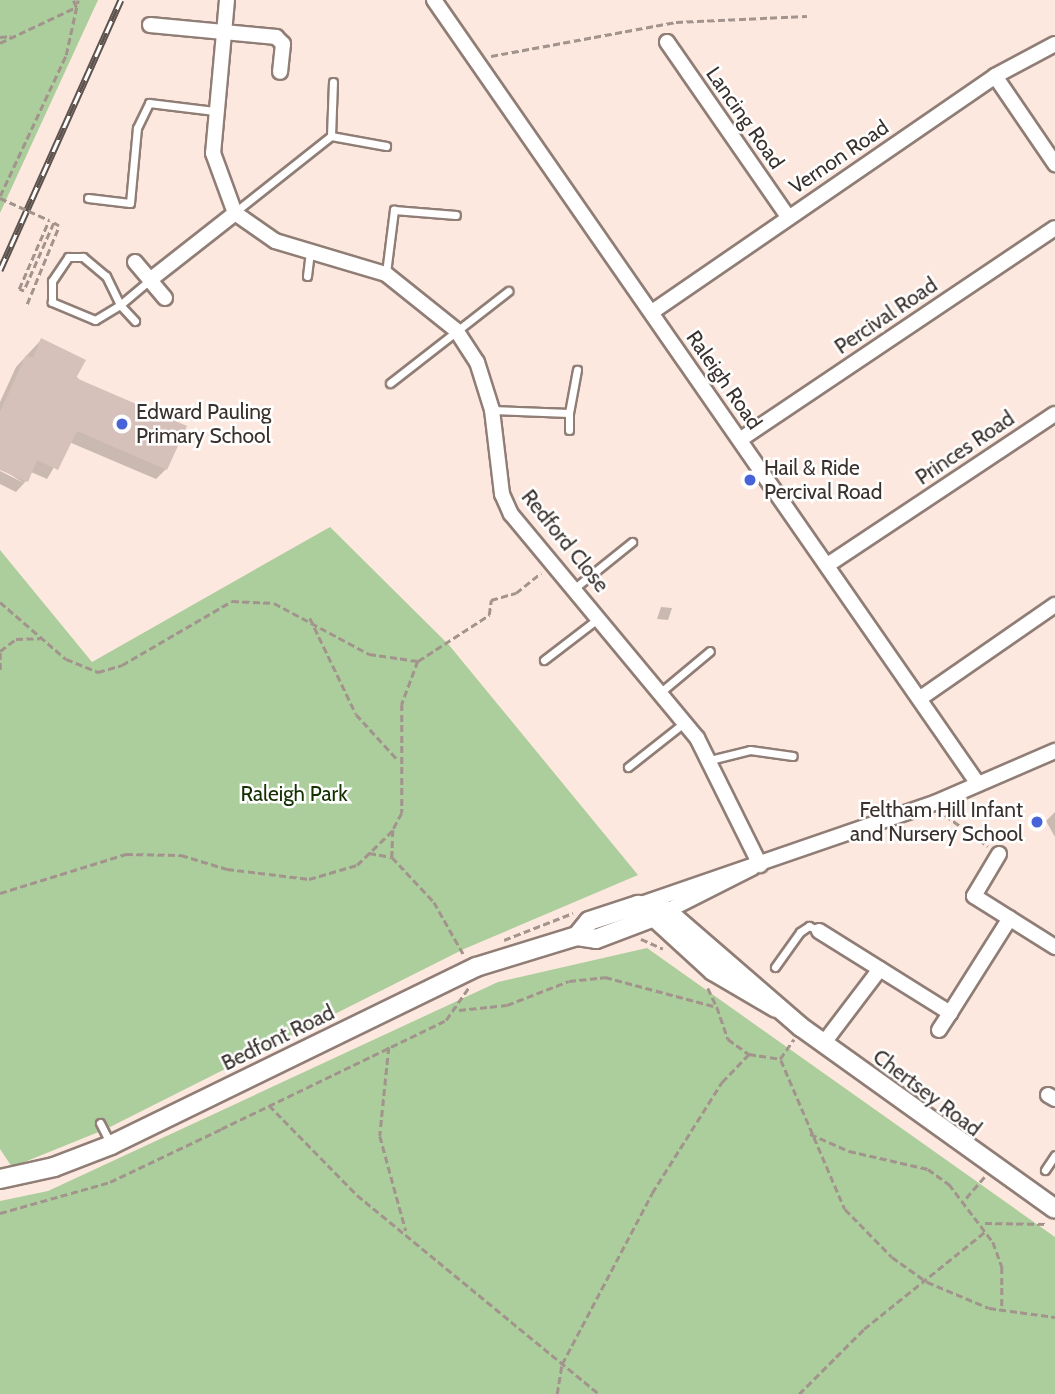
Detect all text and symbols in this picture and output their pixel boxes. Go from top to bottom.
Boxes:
street label: Lancing Road [701,62,789,174]
street label: Vernon Road [785,115,893,199]
street label: Percival Road [830,272,942,360]
street label: Raleigh Road [681,326,767,434]
place label: Edward Pauling Primary School [136,399,271,449]
street label: Princes Road [911,406,1019,490]
marker: Edward Pauling Primary School [114,416,130,432]
place label: Hail & Ride Percival Road [764,455,882,505]
marker: Hail & Ride Percival Road [742,472,758,488]
street label: Redford Close [516,485,614,597]
park label: Raleigh Park [240,781,348,807]
place label: Feltham Hill Infant and Nursery School [850,797,1023,847]
marker: Feltham Hill Infant and Nursery School [1029,814,1045,830]
street label: Bedfont Road [218,1000,338,1076]
street label: Chertsey Road [868,1044,986,1142]

